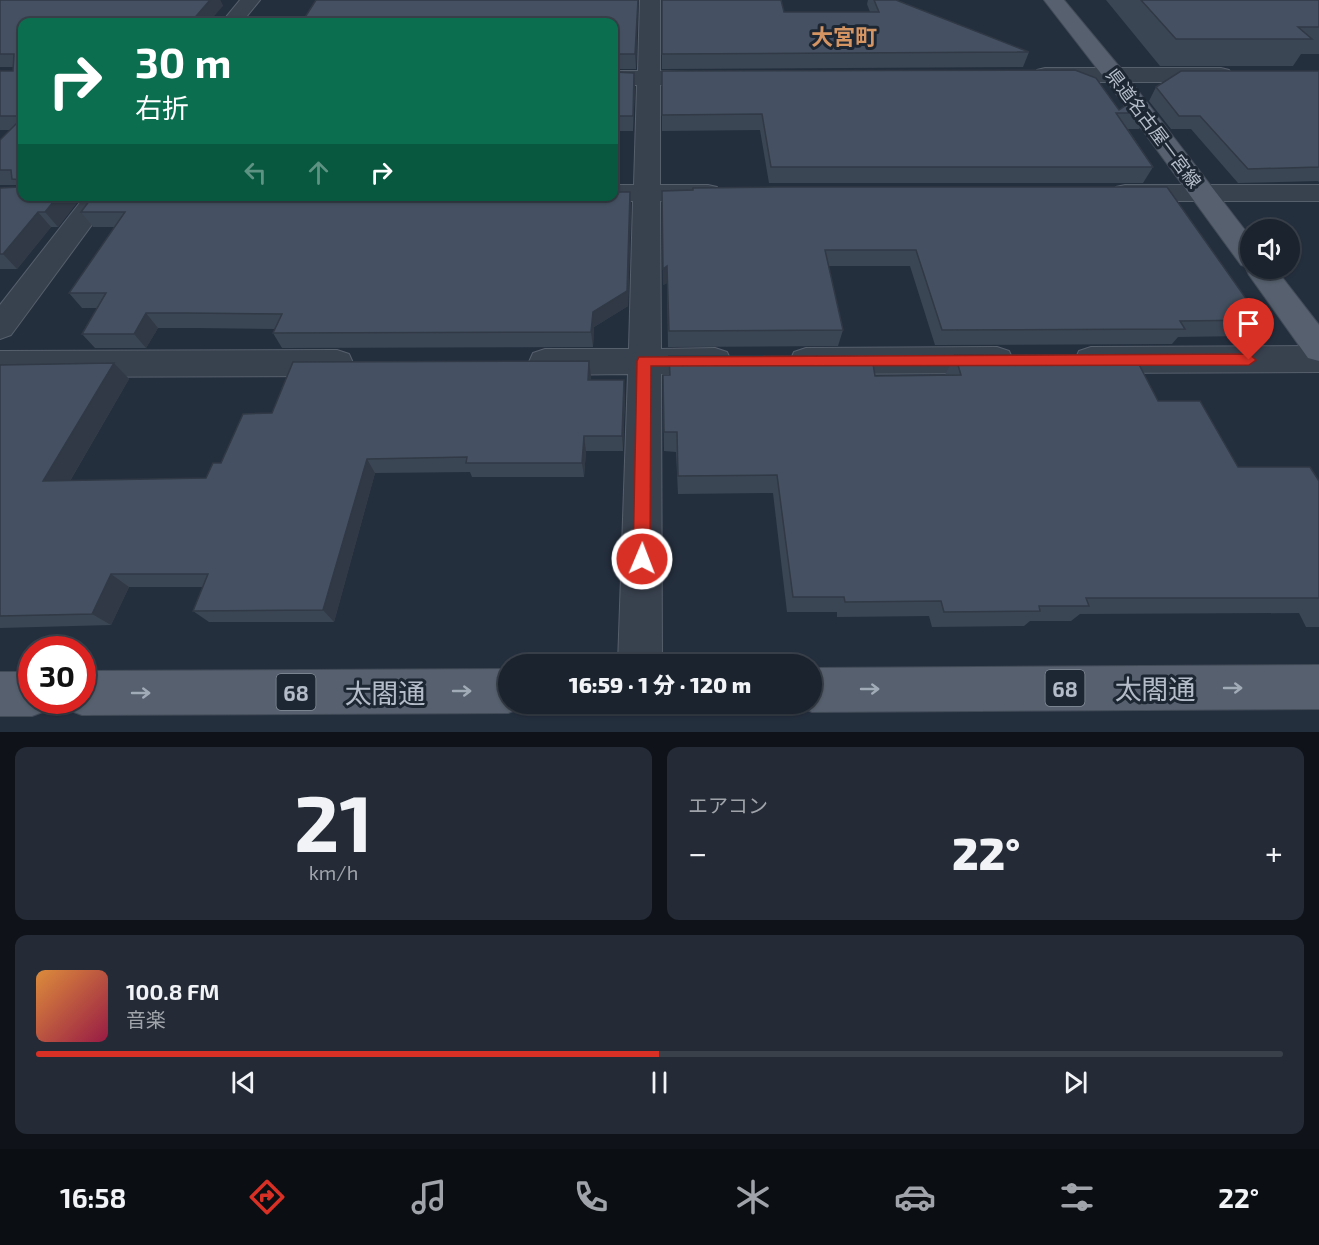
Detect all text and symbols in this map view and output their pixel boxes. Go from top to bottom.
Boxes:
district label: 大宮町 [811,23,877,49]
text: 30 m [135,36,231,86]
icon: right [36,42,114,120]
street label: 県道名古屋一宮線 [1102,64,1206,192]
text: 右折 [135,91,189,123]
icon: left [239,156,272,189]
icon: ahead [302,156,335,189]
icon: right [365,156,398,189]
map controls [1240,219,1300,279]
button: sound [1240,219,1300,279]
pin [1223,298,1274,360]
icon: arrive [1232,307,1265,340]
position arrow [610,527,674,591]
speed limit sign: 30 [18,636,96,714]
road number: 68 [1046,670,1084,706]
text: 16:59 · 1 分 · 120 m [569,671,751,697]
street label: 太閤通 [1115,672,1196,704]
road number: 68 [276,674,316,710]
street label: 太閤通 [345,676,426,708]
one-way arrow [1222,682,1242,694]
one-way arrow [859,683,879,695]
one-way arrow [451,685,471,697]
one-way arrow [130,687,150,699]
text: 21 [294,774,373,868]
text: エアコン [688,793,768,817]
text: 22° [952,825,1020,879]
text: − [688,832,707,872]
text: + [1265,832,1283,872]
text: km/h [309,860,358,884]
text: 100.8 FM [126,978,219,1004]
text: 音楽 [126,1007,166,1031]
icon: previous [227,1066,260,1099]
icon: pause [643,1066,676,1099]
icon: next [1059,1066,1092,1099]
icon: directions [246,1176,288,1218]
icon: music [408,1176,450,1218]
icon: phone [570,1176,612,1218]
icon: climate [732,1176,774,1218]
icon: car [894,1176,936,1218]
icon: filters [1056,1176,1098,1218]
text: 16:58 [60,1181,126,1213]
text: 22° [1218,1181,1259,1213]

